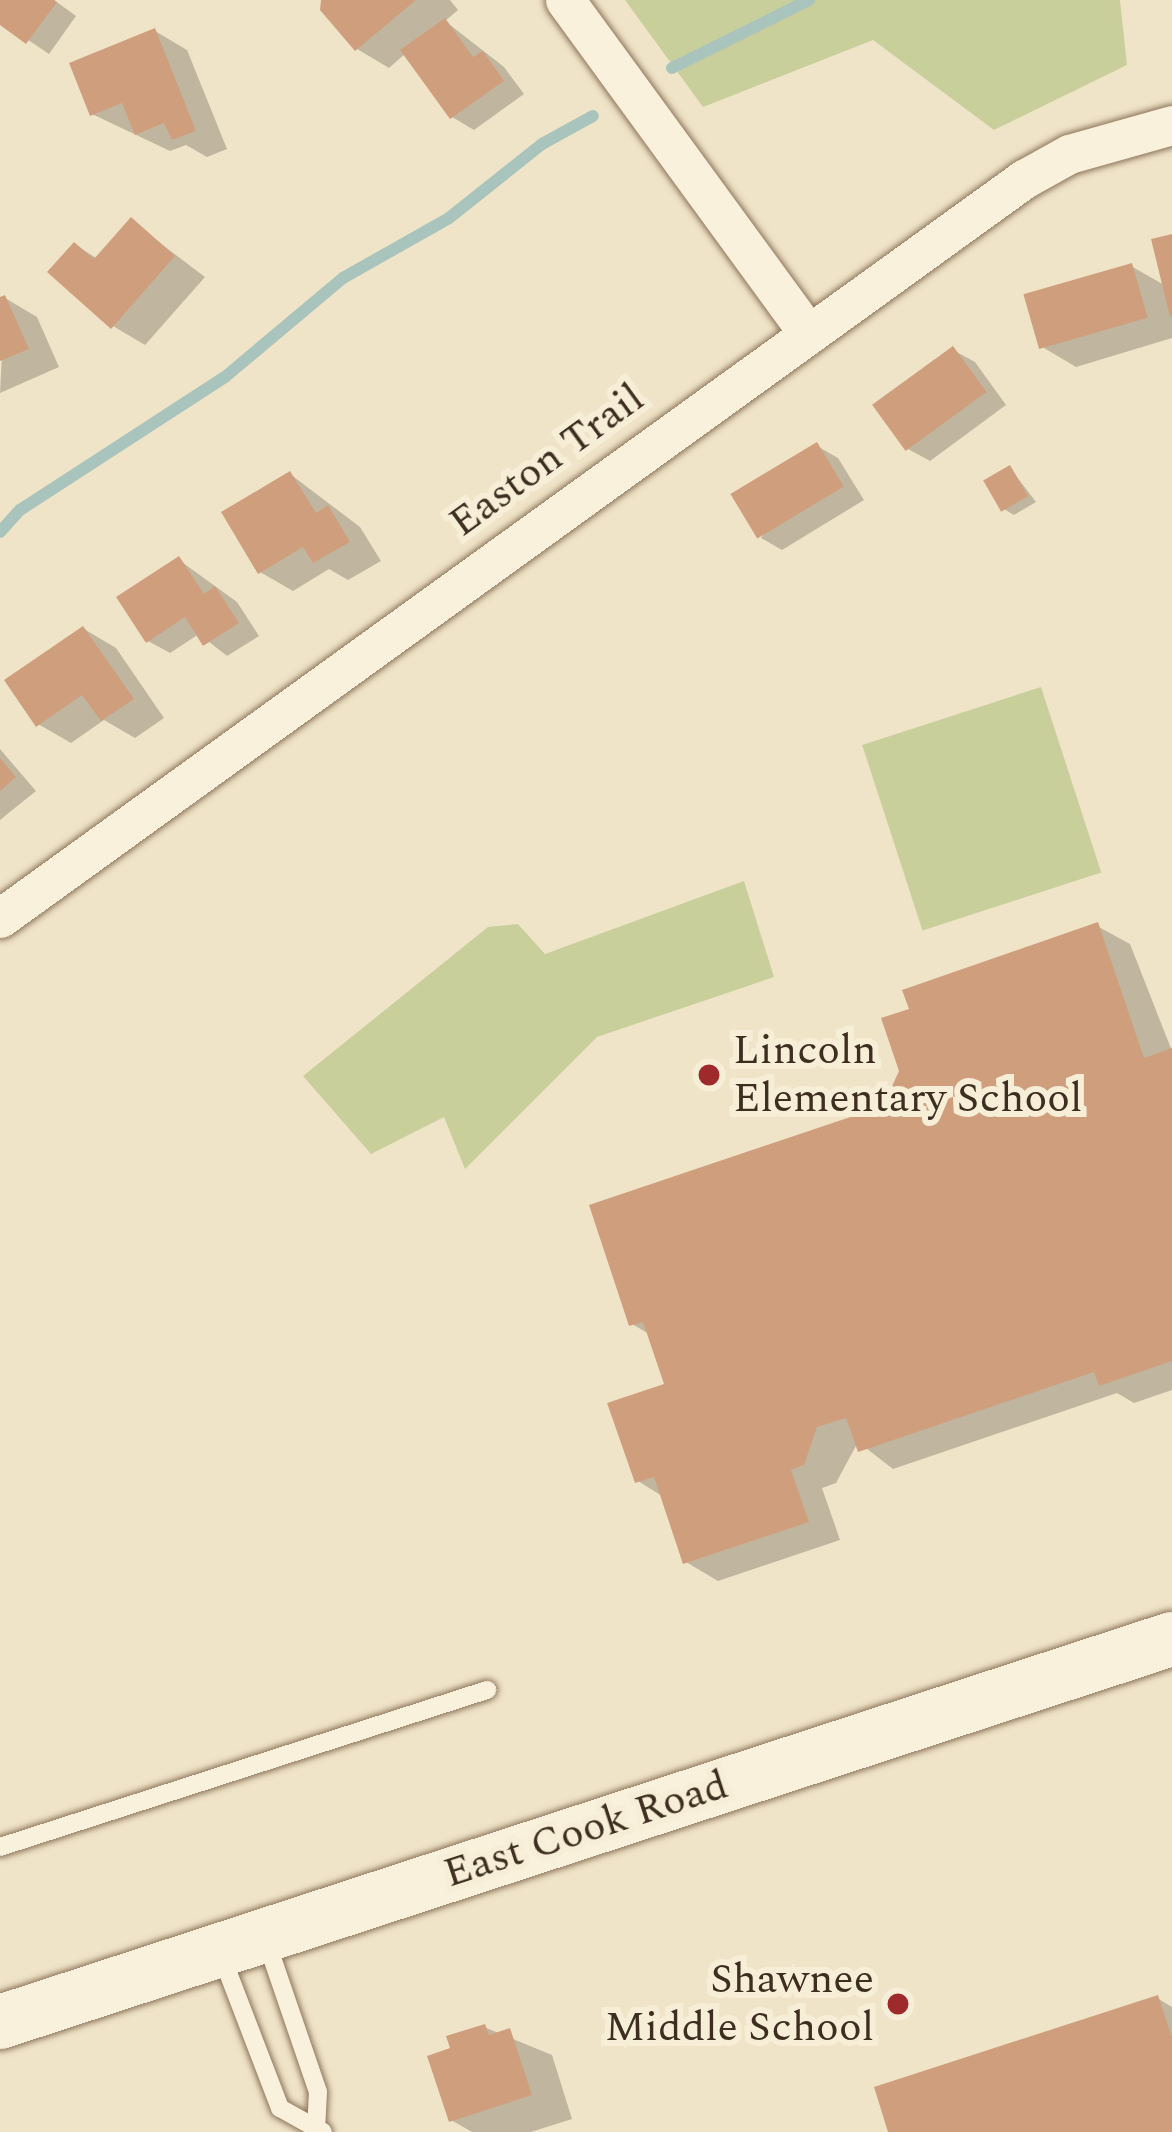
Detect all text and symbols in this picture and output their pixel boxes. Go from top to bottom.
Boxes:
street label: Easton Trail [440,374,654,548]
place label: Lincoln Elementary School [733,1026,1082,1124]
marker: Lincoln Elementary School [696,1062,722,1088]
street label: East Cook Road [438,1760,734,1900]
place label: Shawnee Middle School [605,1955,874,2054]
marker: Shawnee Middle School [885,1991,911,2017]

